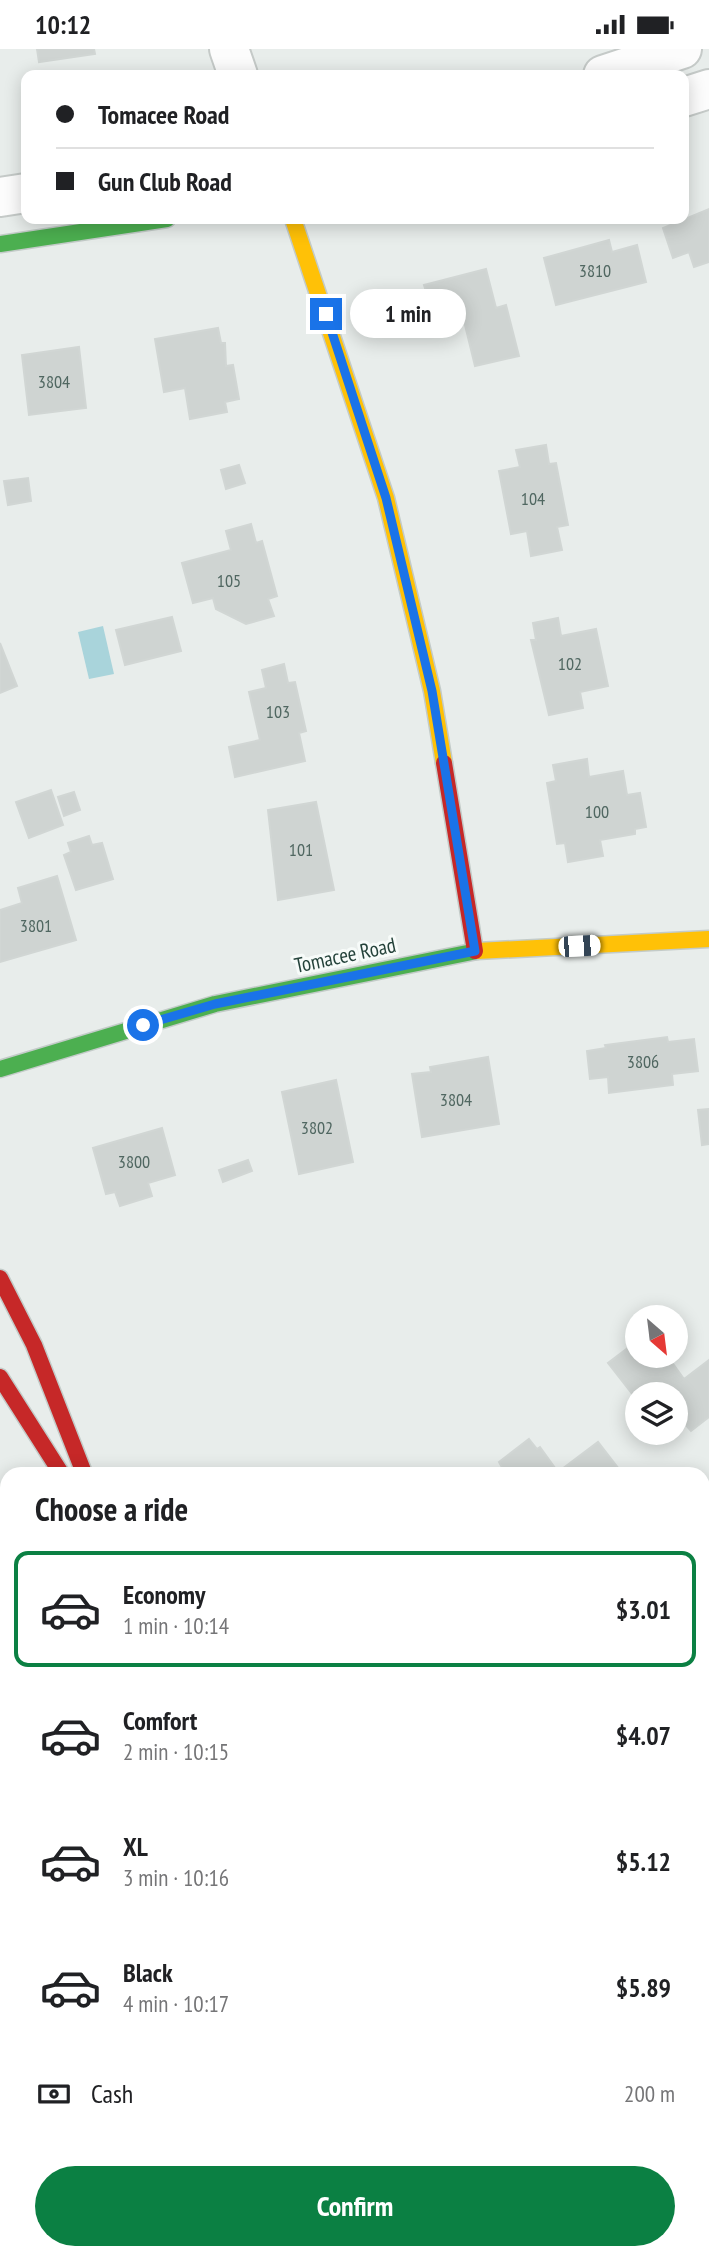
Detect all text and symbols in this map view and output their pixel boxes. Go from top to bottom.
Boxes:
text: 10:12 [35,8,91,41]
text: Tomacee Road [98,98,229,131]
text: Gun Club Road [98,165,232,198]
house number: 3810 [579,259,611,282]
callout: 1 min [350,289,466,339]
route end [310,298,342,330]
text: 1 min [385,299,431,328]
house number: 3804 [38,370,70,393]
house number: 104 [521,487,545,510]
house number: 105 [217,569,241,592]
house number: 102 [558,652,582,675]
house number: 103 [266,700,290,723]
house number: 100 [585,800,609,823]
house number: 101 [289,838,313,861]
house number: 3801 [20,914,52,937]
street label: Tomacee Road [292,931,398,979]
car [558,934,601,958]
route start [127,1009,159,1041]
house number: 3806 [627,1050,659,1073]
house number: 3804 [440,1088,472,1111]
house number: 3802 [301,1116,333,1139]
house number: 3800 [118,1150,150,1173]
north arrow [625,1305,688,1369]
map controls [625,1305,688,1445]
button: layers [625,1382,688,1445]
text: Choose a ride [35,1488,188,1530]
icon: car [39,1578,102,1641]
text: Economy [123,1578,205,1611]
text: $3.01 [616,1593,671,1626]
text: 1 min · 10:14 [123,1611,229,1640]
icon: car [39,1704,102,1767]
text: Comfort [123,1704,197,1737]
text: $4.07 [616,1719,671,1752]
text: 2 min · 10:15 [123,1737,229,1766]
icon: car [39,1830,102,1893]
text: XL [123,1830,148,1863]
text: $5.12 [616,1845,671,1878]
text: 3 min · 10:16 [123,1863,229,1892]
icon: car [39,1956,102,2019]
text: Black [123,1956,173,1989]
text: $5.89 [616,1971,671,2004]
text: 4 min · 10:17 [123,1989,229,2018]
icon: cash [35,2075,73,2113]
text: Cash [91,2077,133,2110]
text: 200 m [624,2079,675,2108]
button: Confirm [35,2166,675,2246]

